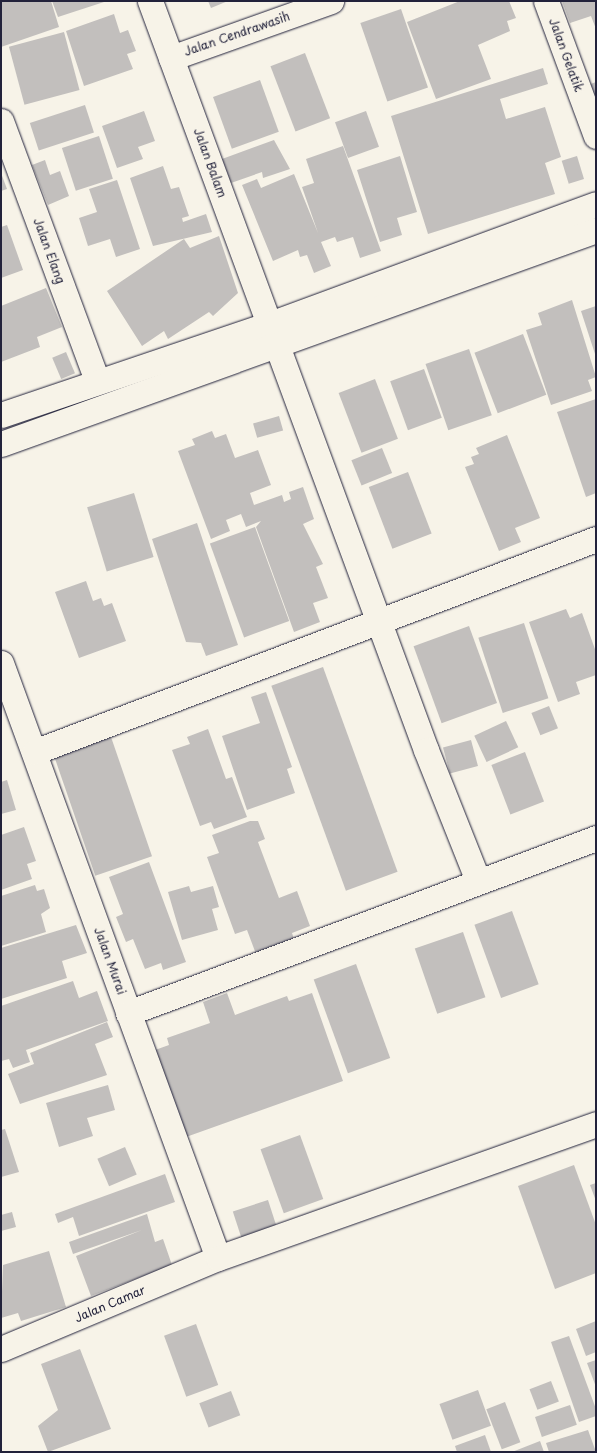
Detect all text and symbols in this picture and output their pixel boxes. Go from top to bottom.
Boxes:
street label: Jalan Cendrawasih [182,9,292,59]
street label: Jalan Gelatik [546,16,586,94]
street label: Jalan Balam [191,126,229,200]
street label: Jalan Elang [31,216,67,286]
street label: Jalan Murai [91,925,129,997]
street label: Jalan Camar [72,1282,148,1326]

